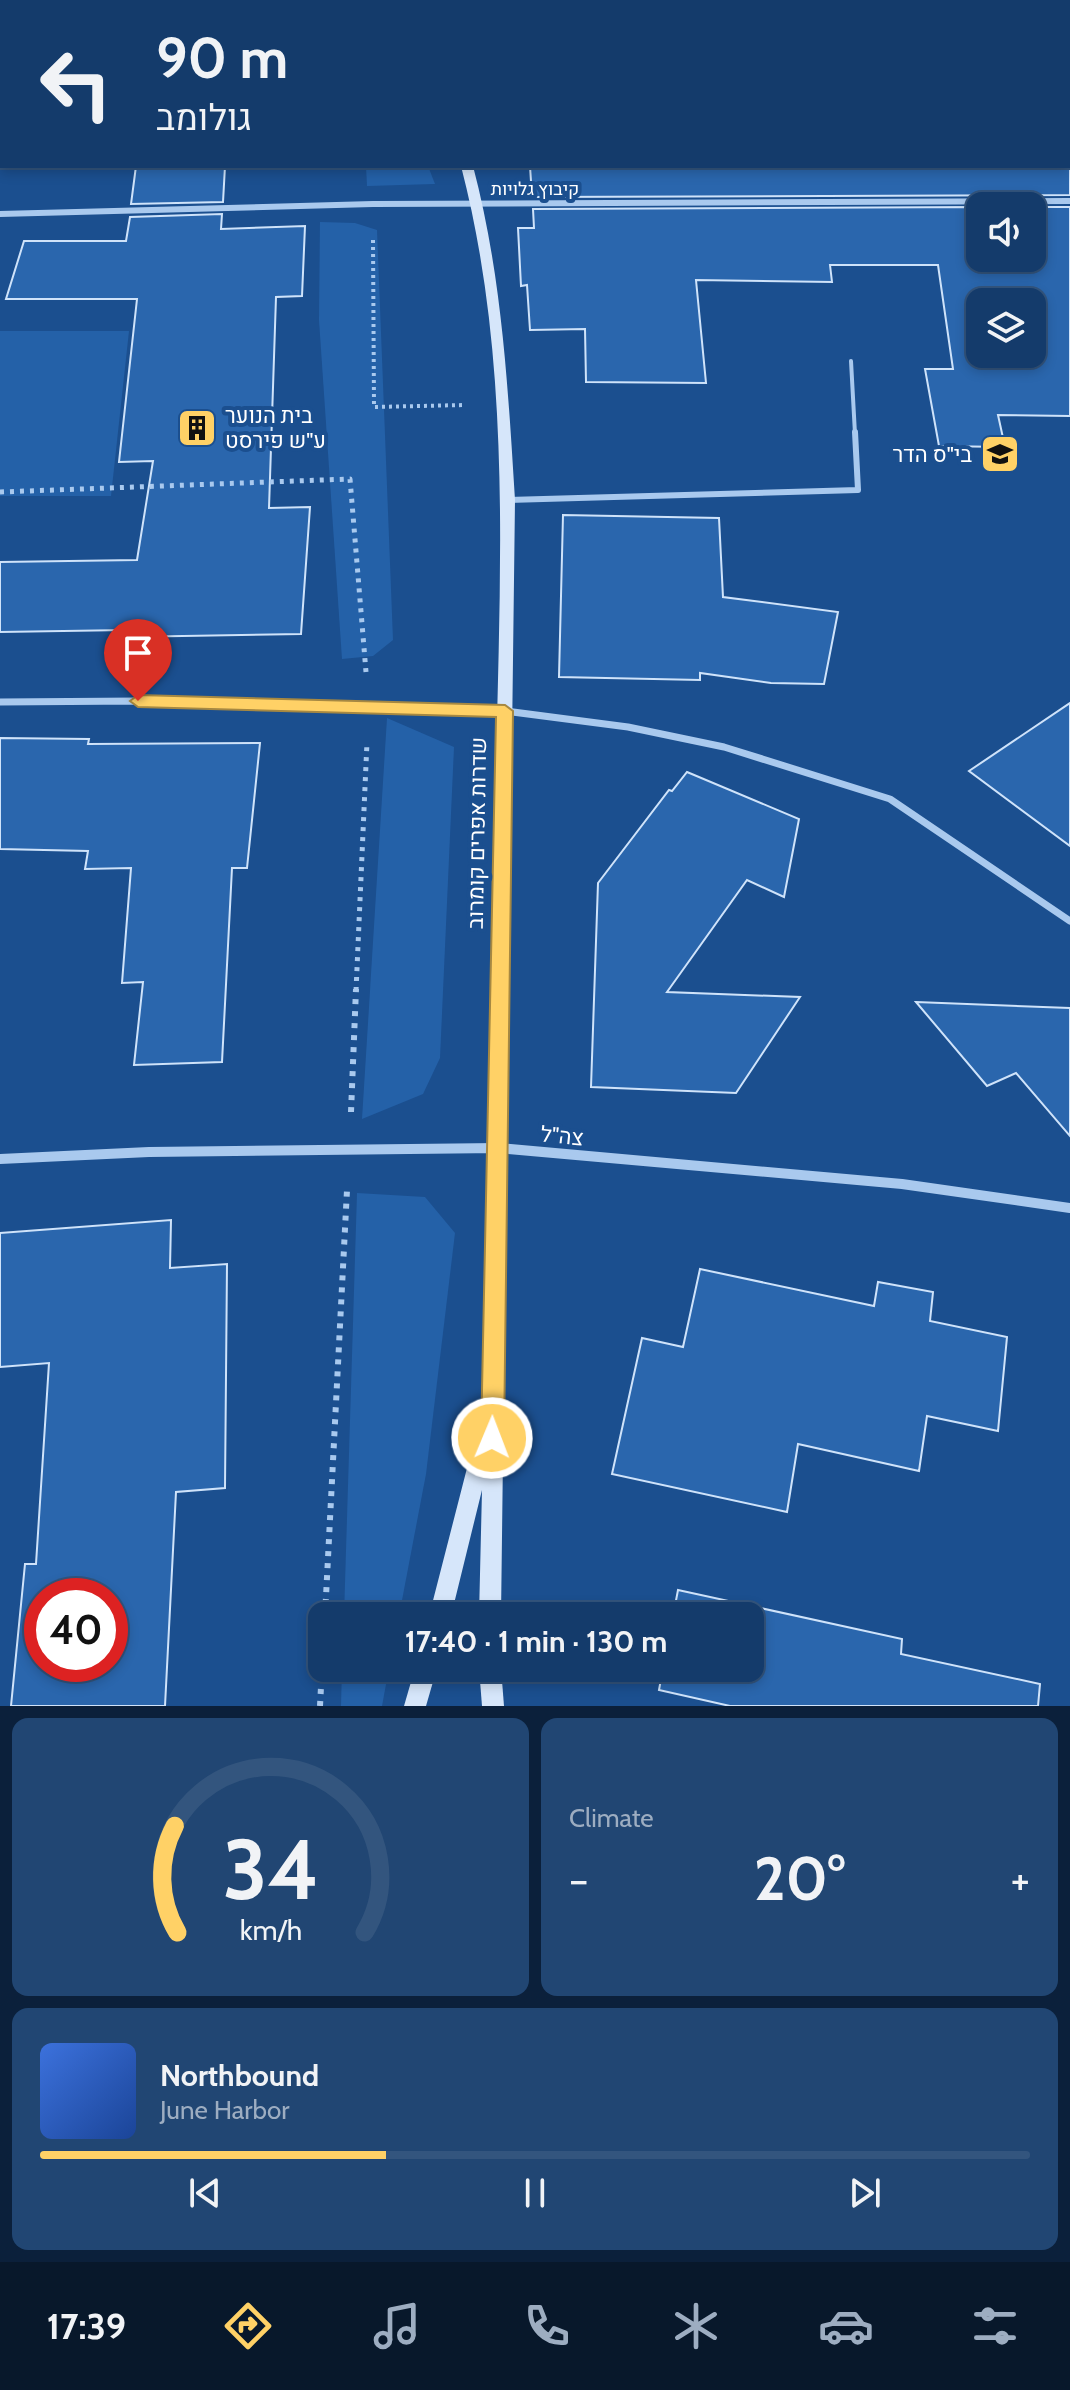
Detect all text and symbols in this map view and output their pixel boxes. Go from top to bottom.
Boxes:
text: 90 m [156,24,288,92]
icon: left [24,32,128,136]
text: גולומב [156,95,251,139]
street label: קיבוץ גלויות [491,178,579,200]
map controls [966,192,1046,368]
button: sound [966,192,1046,272]
button: layers [966,288,1046,368]
place label: בית הנוער ע"ש פירסט [225,402,326,454]
building icon: בית הנוער ע"ש פירסט [176,407,218,449]
school or university icon: בי"ס הדר [979,433,1021,475]
place label: בי"ס הדר [893,441,972,468]
pin [104,619,172,701]
icon: arrive [116,631,160,675]
street label: שדרות אפרים קומרוב [462,737,492,929]
street label: צה"ל [539,1120,585,1152]
position arrow [450,1396,534,1480]
speed limit sign: 40 [24,1578,128,1682]
text: 17:40 · 1 min · 130 m [405,1623,667,1660]
text: Climate [569,1802,654,1834]
text: 34 [222,1819,319,1920]
text: 20° [754,1842,845,1915]
text: − [569,1853,588,1906]
text: + [1011,1853,1030,1906]
text: km/h [239,1912,302,1947]
text: Northbound [160,2057,319,2094]
text: June Harbor [160,2094,289,2126]
icon: previous [183,2171,227,2215]
icon: pause [513,2171,557,2215]
icon: next [843,2171,887,2215]
icon: directions [220,2298,276,2354]
icon: music [369,2298,425,2354]
icon: phone [519,2298,575,2354]
icon: climate [668,2298,724,2354]
icon: car [818,2298,874,2354]
icon: filters [967,2298,1023,2354]
text: 17:39 [47,2304,126,2348]

